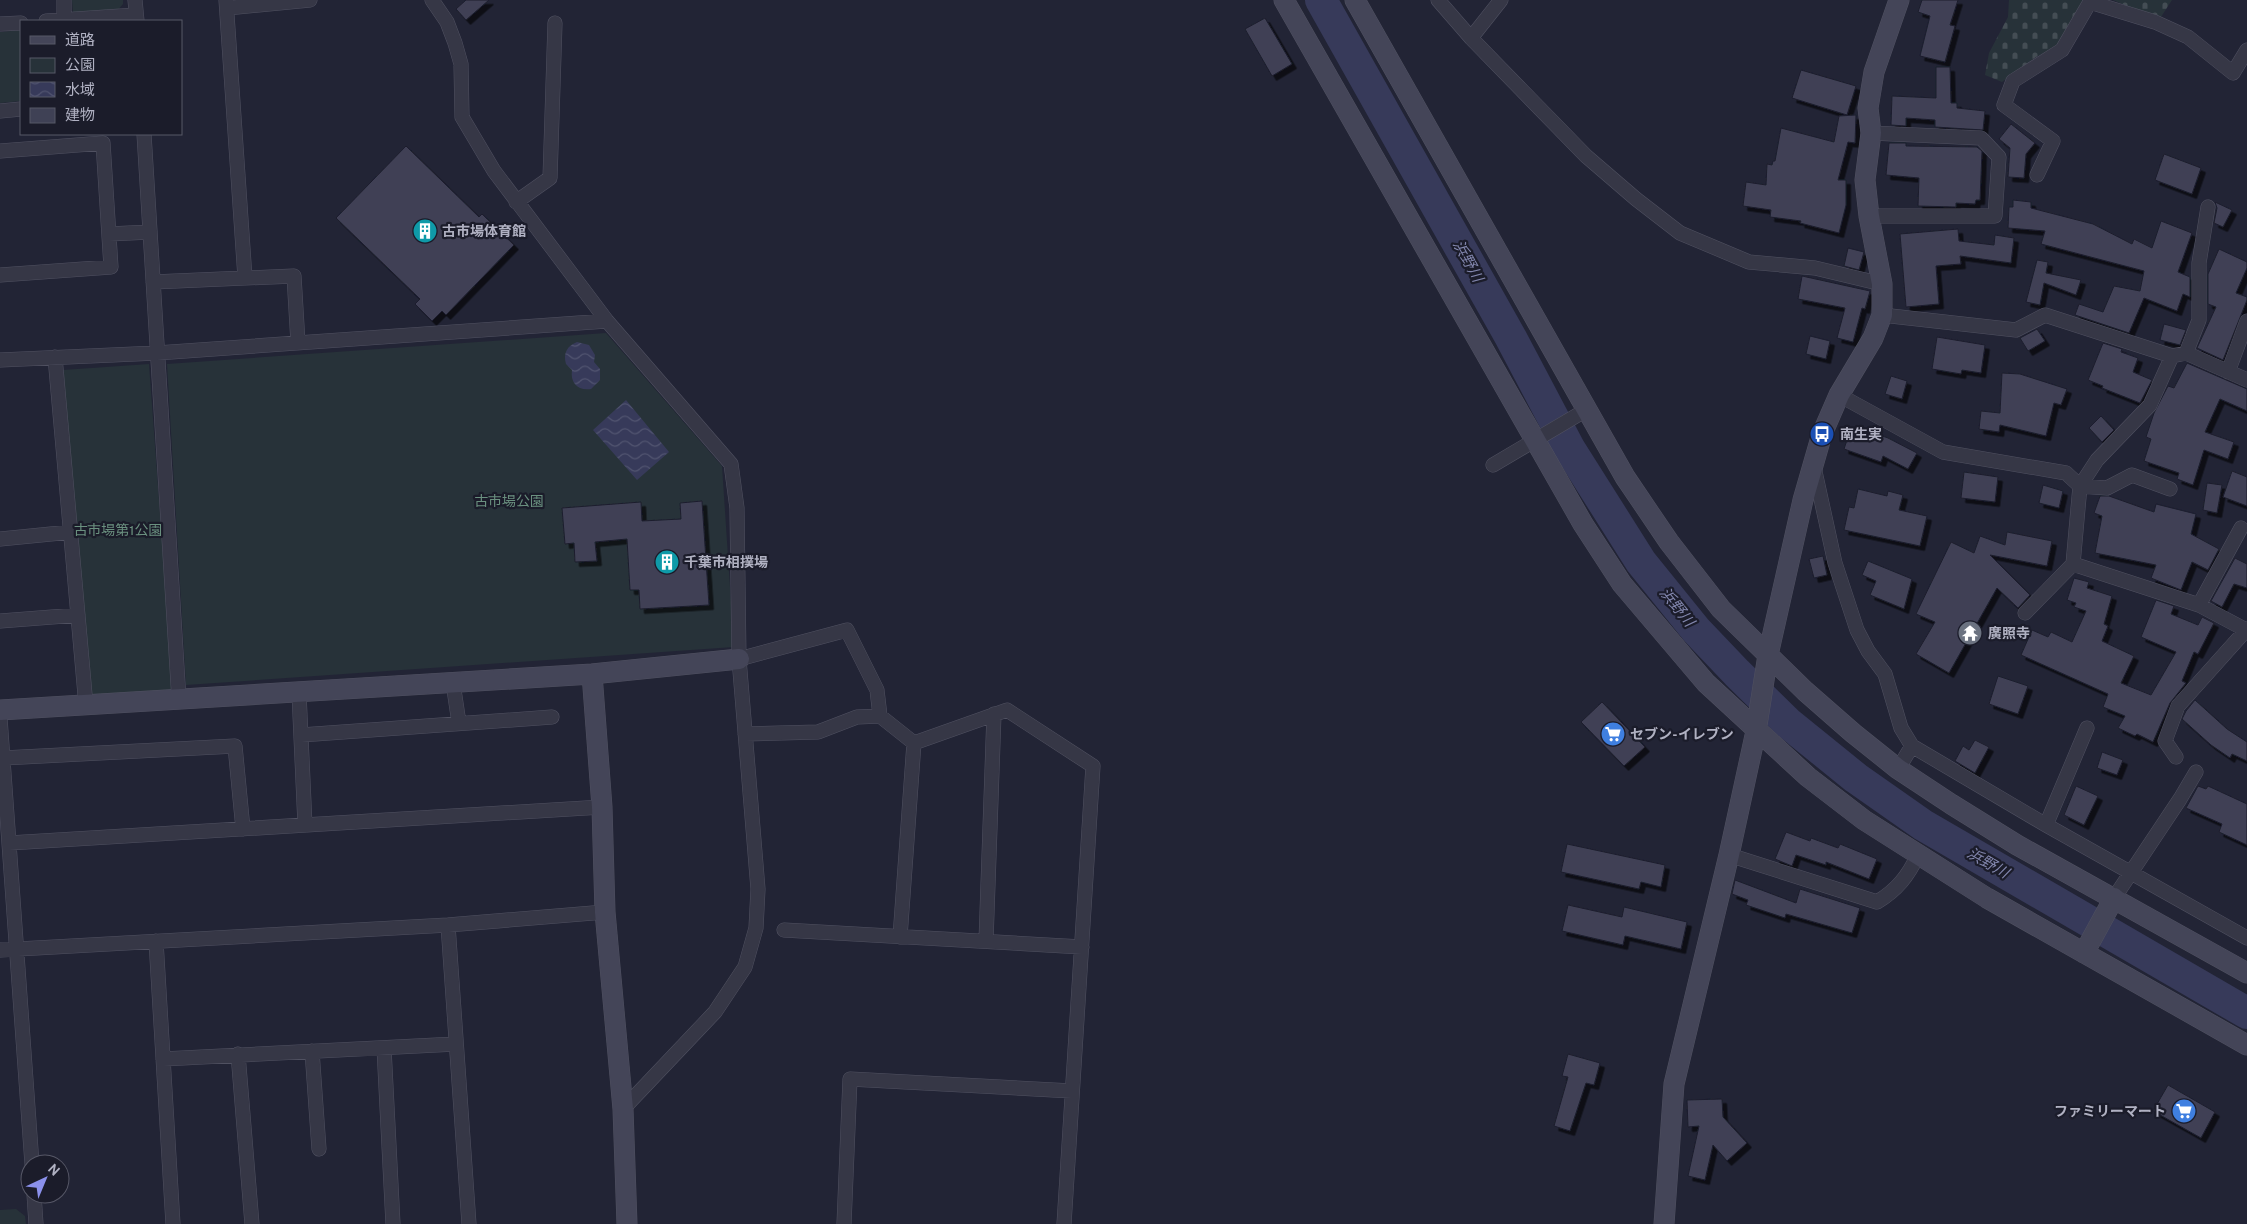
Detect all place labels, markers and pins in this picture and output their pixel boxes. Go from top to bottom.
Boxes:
building icon: 古市場体育館 [412,218,438,244]
place label: 古市場体育館 [442,224,526,241]
bus stop icon: 南生実 [1809,421,1835,447]
place label: 南生実 [1840,427,1882,444]
building icon: 千葉市相撲場 [654,549,680,575]
place label: 千葉市相撲場 [684,555,768,572]
temple icon: 廣照寺 [1957,620,1983,646]
place label: 廣照寺 [1988,626,2030,643]
supermarket icon: セブン-イレブン [1600,721,1626,747]
place label: セブン-イレブン [1630,726,1734,744]
supermarket icon: ファミリーマート [2171,1098,2197,1124]
place label: ファミリーマート [2054,1104,2166,1121]

